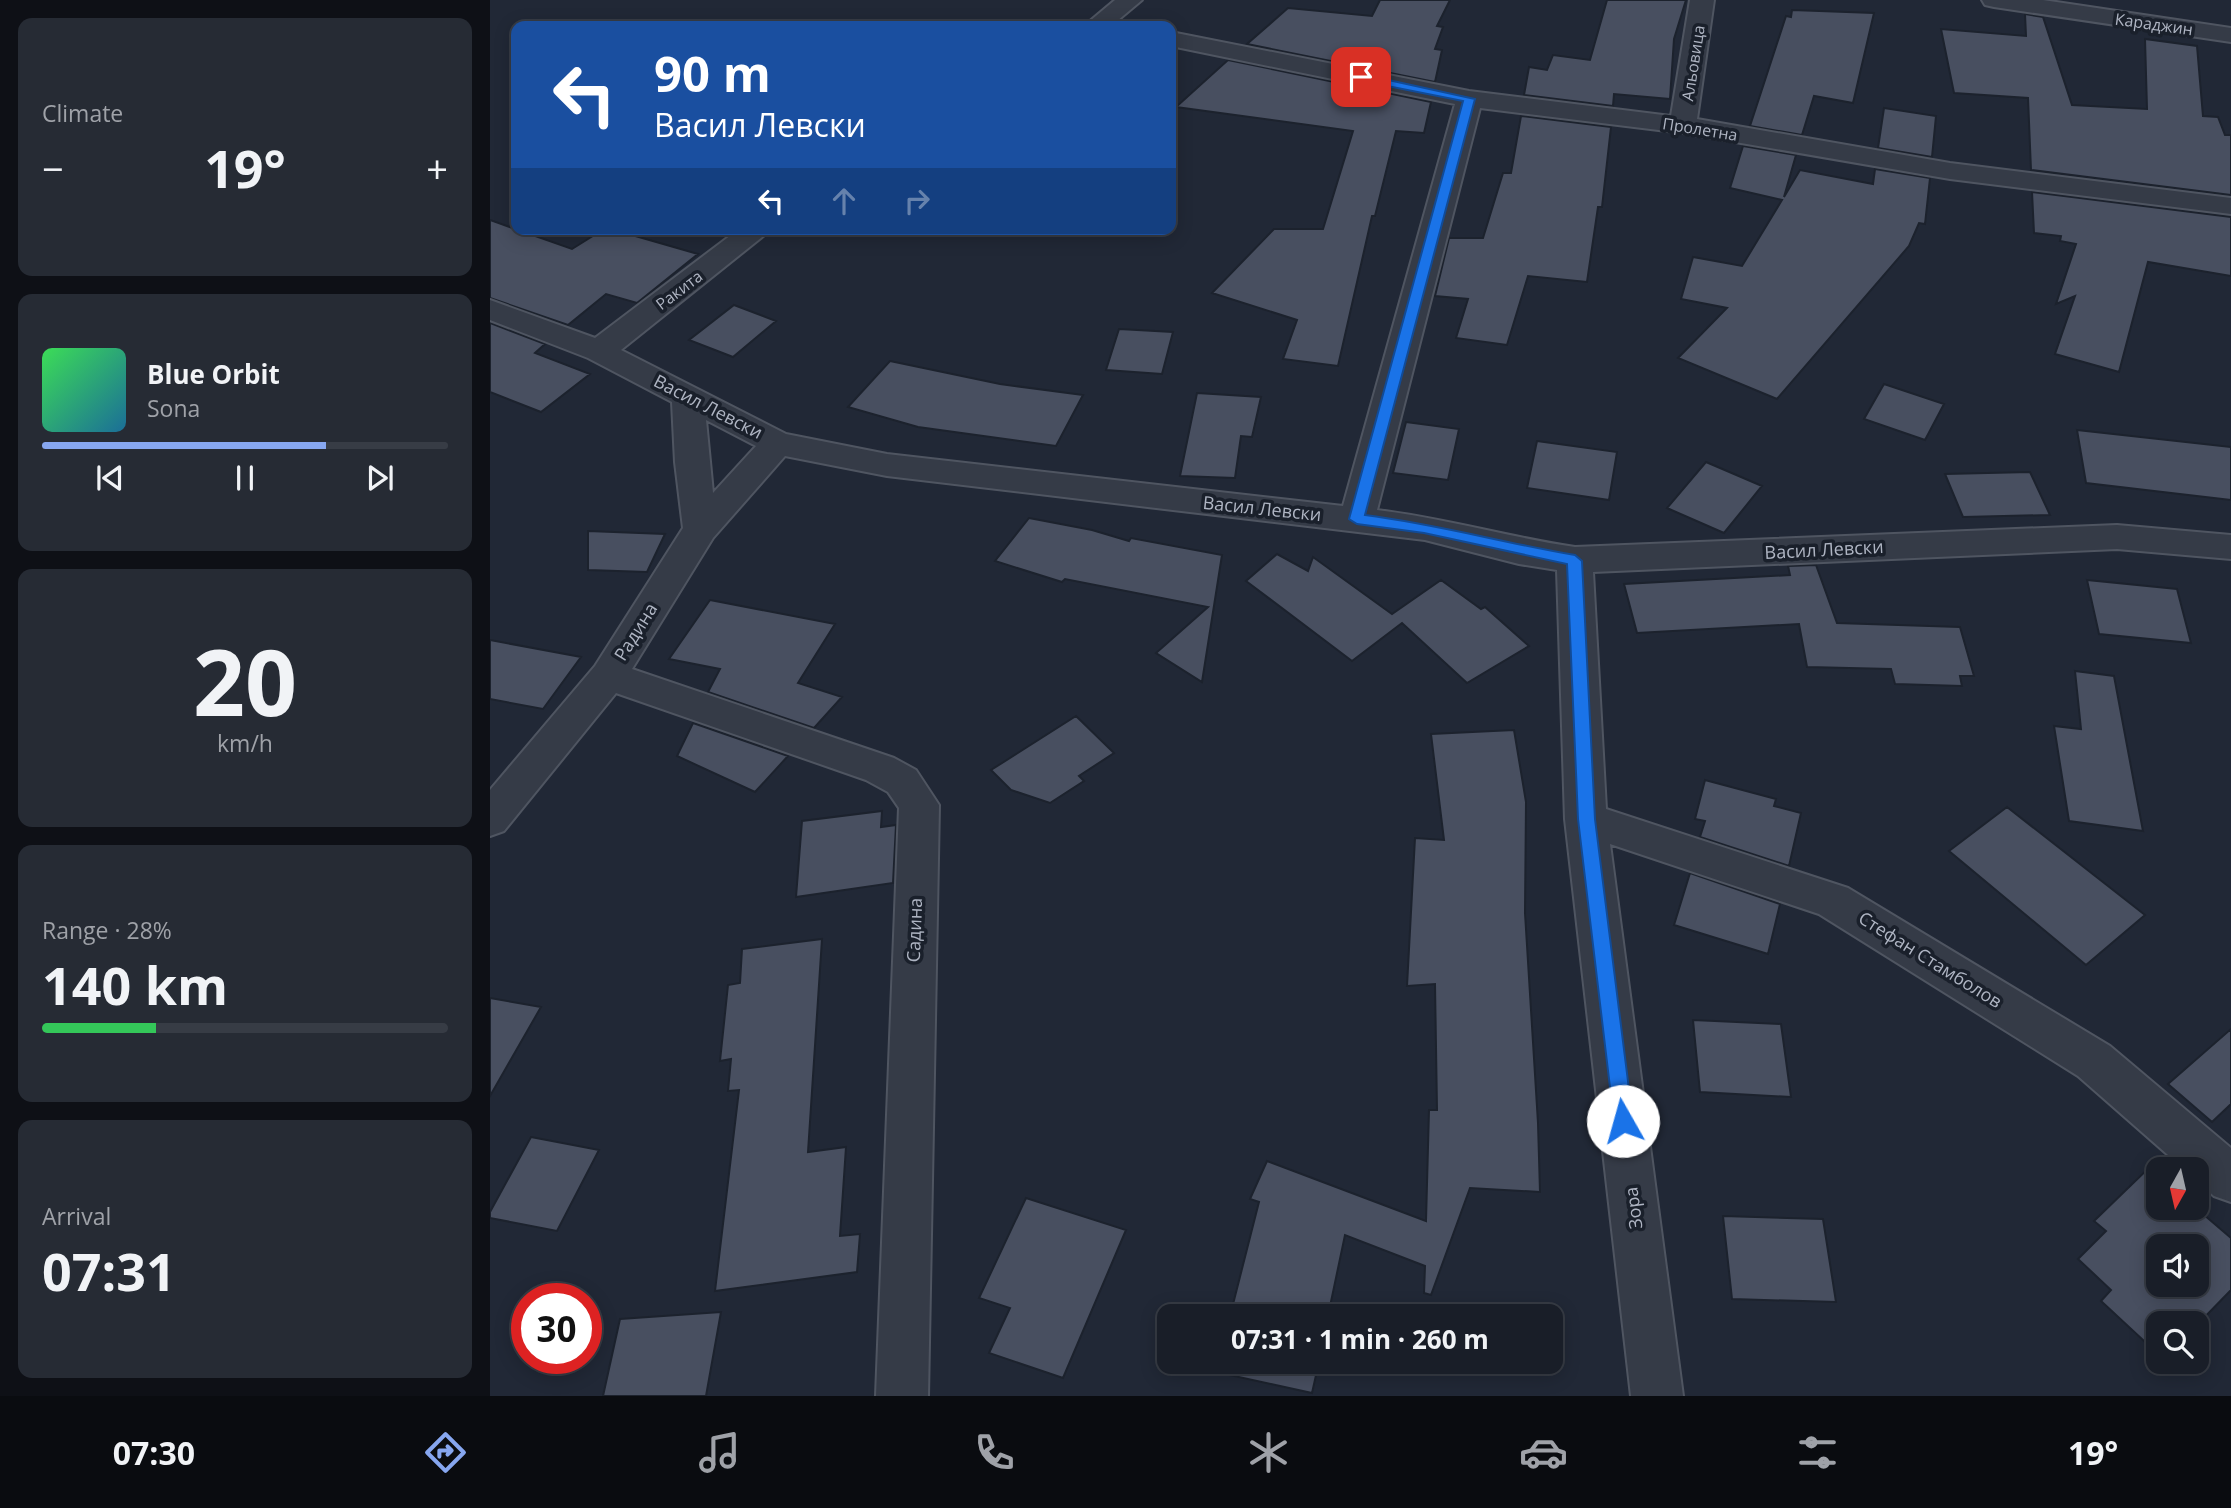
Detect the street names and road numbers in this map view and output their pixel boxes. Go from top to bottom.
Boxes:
street label: Караджин [2114,8,2194,40]
street label: Альовица [1676,23,1710,103]
street label: Пролетна [1661,112,1739,146]
street label: Ракита [651,265,707,315]
street label: Васил Левски [650,368,767,444]
street label: Васил Левски [1202,490,1323,526]
street label: Васил Левски [1764,534,1884,564]
street label: Радина [608,598,662,665]
street label: Садина [901,897,927,963]
street label: Стефан Стамболов [1854,905,2007,1013]
street label: Зора [1619,1186,1647,1231]

